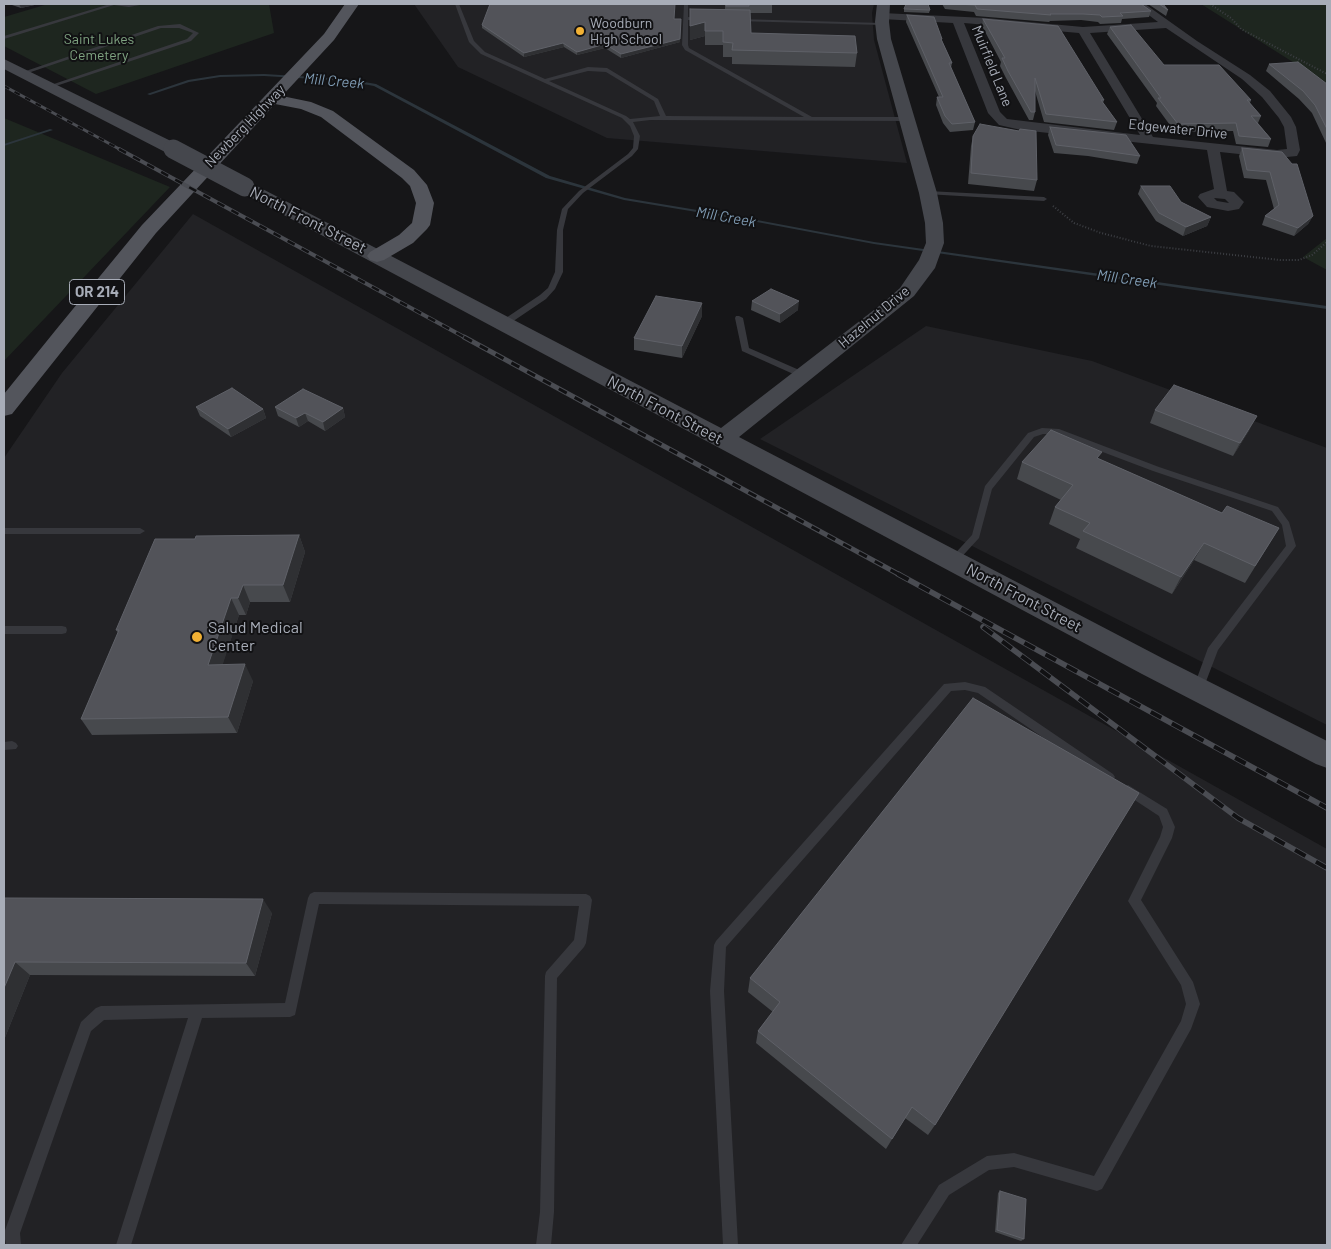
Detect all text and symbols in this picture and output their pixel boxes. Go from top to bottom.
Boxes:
place label: Woodburn High School [590,15,662,48]
street label: Muirfield Lane [968,23,1016,109]
marker: Woodburn High School [574,25,586,37]
park label: Saint Lukes Cemetery [64,31,134,64]
water label: Mill Creek [303,69,365,93]
street label: Newberg Highway [201,81,289,171]
street label: Edgewater Drive [1128,115,1228,143]
street label: North Front Street [247,182,369,258]
water label: Mill Creek [695,203,757,231]
water label: Mill Creek [1096,266,1158,292]
road number: OR 214 [70,280,124,304]
street label: Hazelnut Drive [835,282,913,352]
street label: North Front Street [604,371,726,449]
street label: North Front Street [963,559,1085,637]
place label: Salud Medical Center [208,618,303,656]
marker: Salud Medical Center [190,630,204,644]

